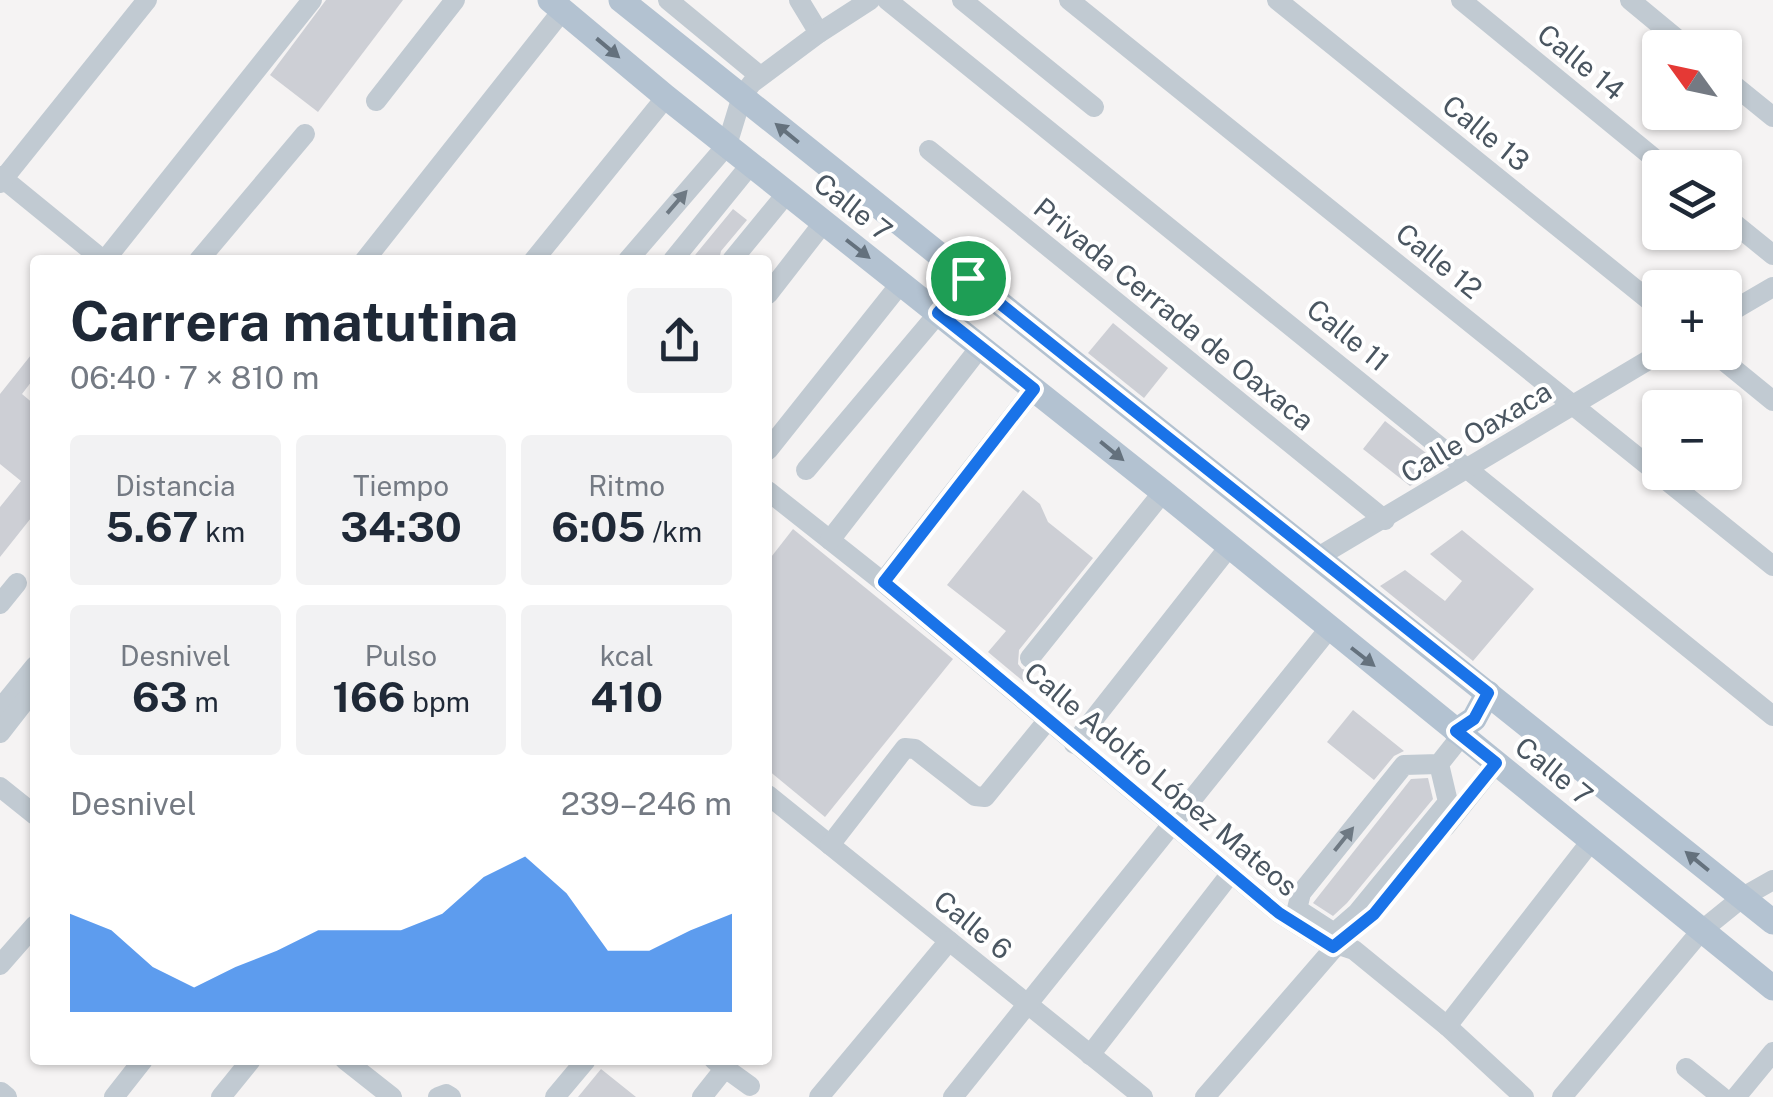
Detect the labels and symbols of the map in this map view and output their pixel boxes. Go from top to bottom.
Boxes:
street label: Calle 14 [1531,17,1631,106]
north arrow [1642,30,1742,130]
one-way arrow [595,37,620,59]
street label: Calle 13 [1436,88,1536,178]
one-way arrow [775,123,800,144]
street label: Calle 7 [808,166,899,247]
one-way arrow [666,190,688,215]
street label: Privada Cerrada de Oaxaca [1028,191,1321,437]
street label: Calle 12 [1390,216,1489,305]
pin [926,236,1011,321]
one-way arrow [845,238,871,259]
street label: Calle 11 [1301,292,1396,378]
street label: Calle Oaxaca [1395,374,1557,489]
one-way arrow [1099,440,1125,461]
one-way arrow [1351,646,1376,667]
street label: Calle Adolfo López Mateos [1018,655,1304,902]
street label: Calle 7 [1509,730,1600,812]
one-way arrow [1333,827,1354,852]
one-way arrow [1684,851,1710,872]
street label: Calle 6 [928,883,1019,966]

